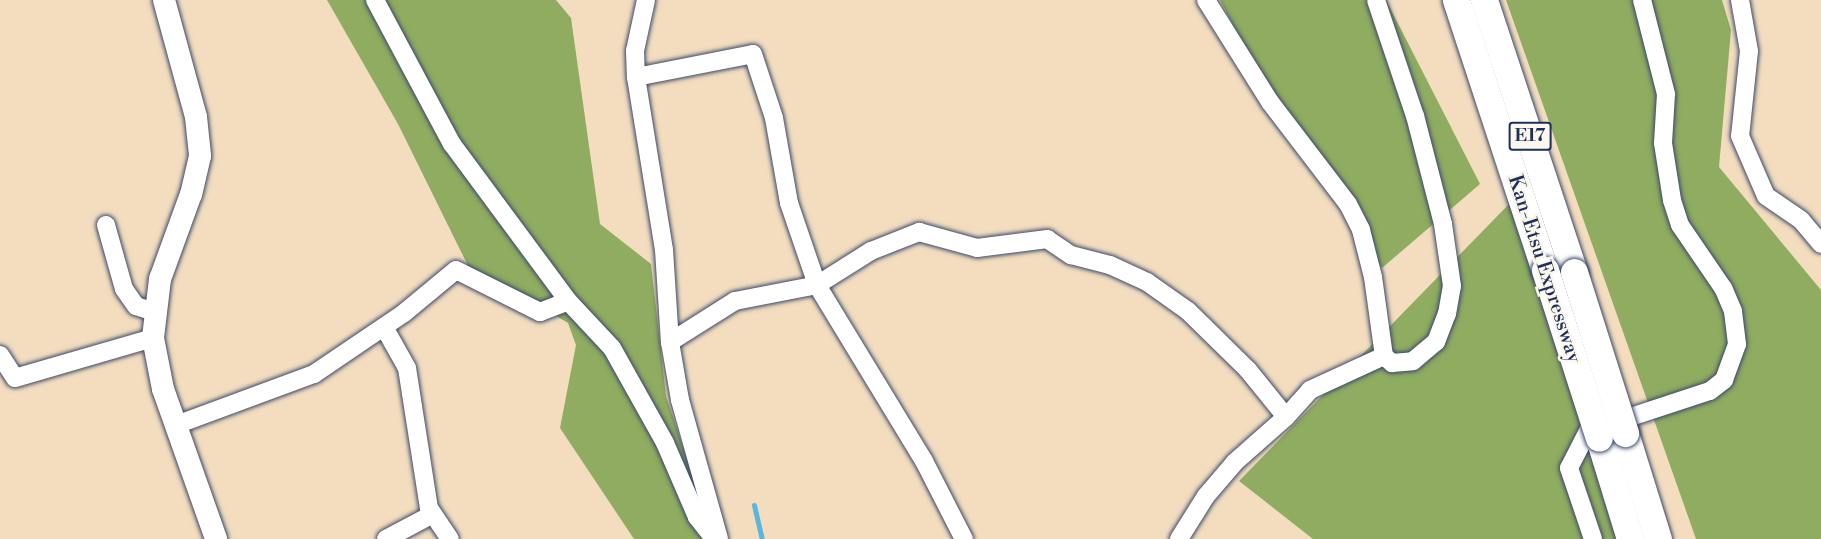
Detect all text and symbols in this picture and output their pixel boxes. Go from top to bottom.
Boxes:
road number: E17 [1508,121,1552,151]
street label: Kan-Etsu Expressway [1502,172,1586,366]

